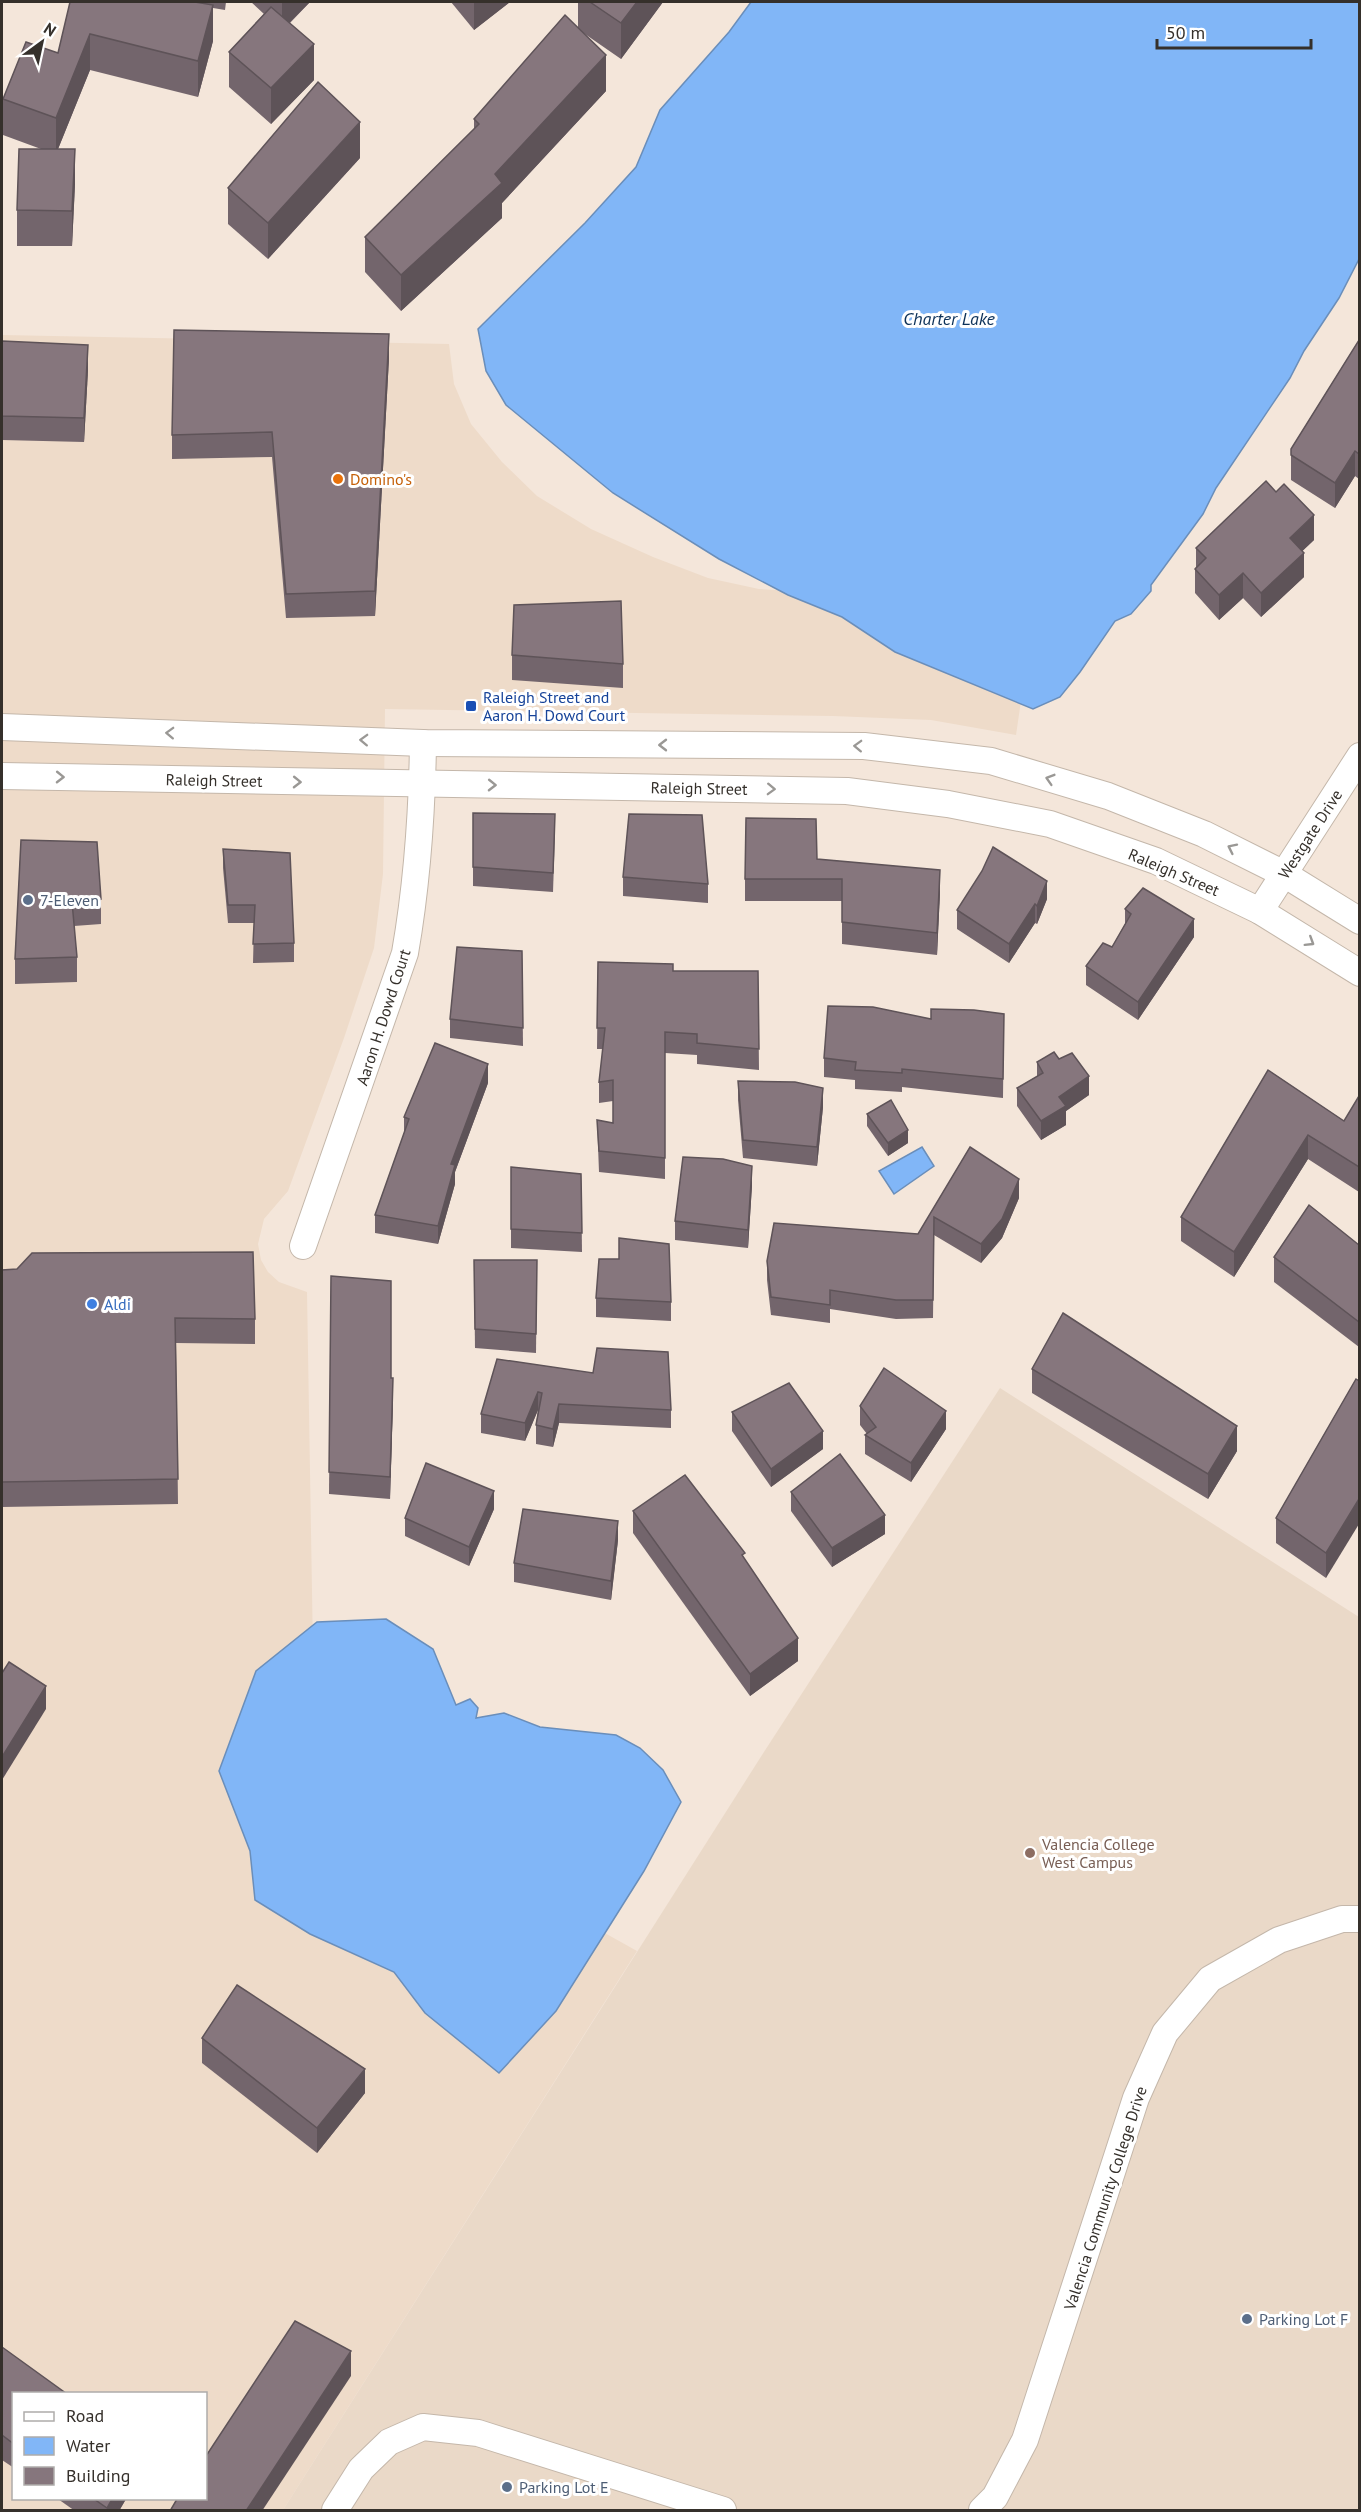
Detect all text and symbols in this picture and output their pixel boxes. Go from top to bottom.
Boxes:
north arrow [12,12,72,72]
scale bar [1157,12,1312,50]
text: N [40,18,60,41]
text: 50 m [1166,21,1205,44]
water label: Charter Lake [903,307,995,330]
place label: Domino's [350,469,412,489]
marker: Domino's [331,472,345,486]
place label: Raleigh Street and Aaron H. Dowd Court [483,687,626,725]
marker: Raleigh Street and Aaron H. Dowd Court [464,699,478,713]
one-way arrow [165,727,174,740]
one-way arrow [360,734,369,747]
one-way arrow [659,739,668,751]
one-way arrow [854,740,863,753]
street label: Raleigh Street [165,769,263,791]
one-way arrow [55,771,64,784]
one-way arrow [1045,774,1056,786]
one-way arrow [292,776,301,788]
street label: Raleigh Street [650,777,748,799]
one-way arrow [487,779,496,791]
one-way arrow [766,783,775,795]
street label: Westgate Drive [1274,785,1346,883]
street label: Raleigh Street [1126,844,1223,900]
one-way arrow [1227,844,1238,855]
place label: 7-Eleven [40,890,99,910]
marker: 7-Eleven [21,893,35,907]
one-way arrow [1304,934,1314,946]
street label: Aaron H. Dowd Court [352,946,415,1088]
place label: Aldi [104,1294,131,1314]
marker: Aldi [85,1297,99,1311]
place label: Valencia College West Campus [1041,1834,1155,1872]
marker: Valencia College West Campus [1023,1846,1037,1860]
street label: Valencia Community College Drive [1059,2084,1151,2313]
place label: Parking Lot F [1259,2309,1348,2329]
marker: Parking Lot F [1240,2312,1254,2326]
legend [12,2392,207,2500]
text: Road [66,2404,104,2427]
text: Water [66,2434,110,2457]
text: Building [66,2464,130,2487]
place label: Parking Lot E [519,2477,609,2497]
marker: Parking Lot E [500,2480,514,2494]

